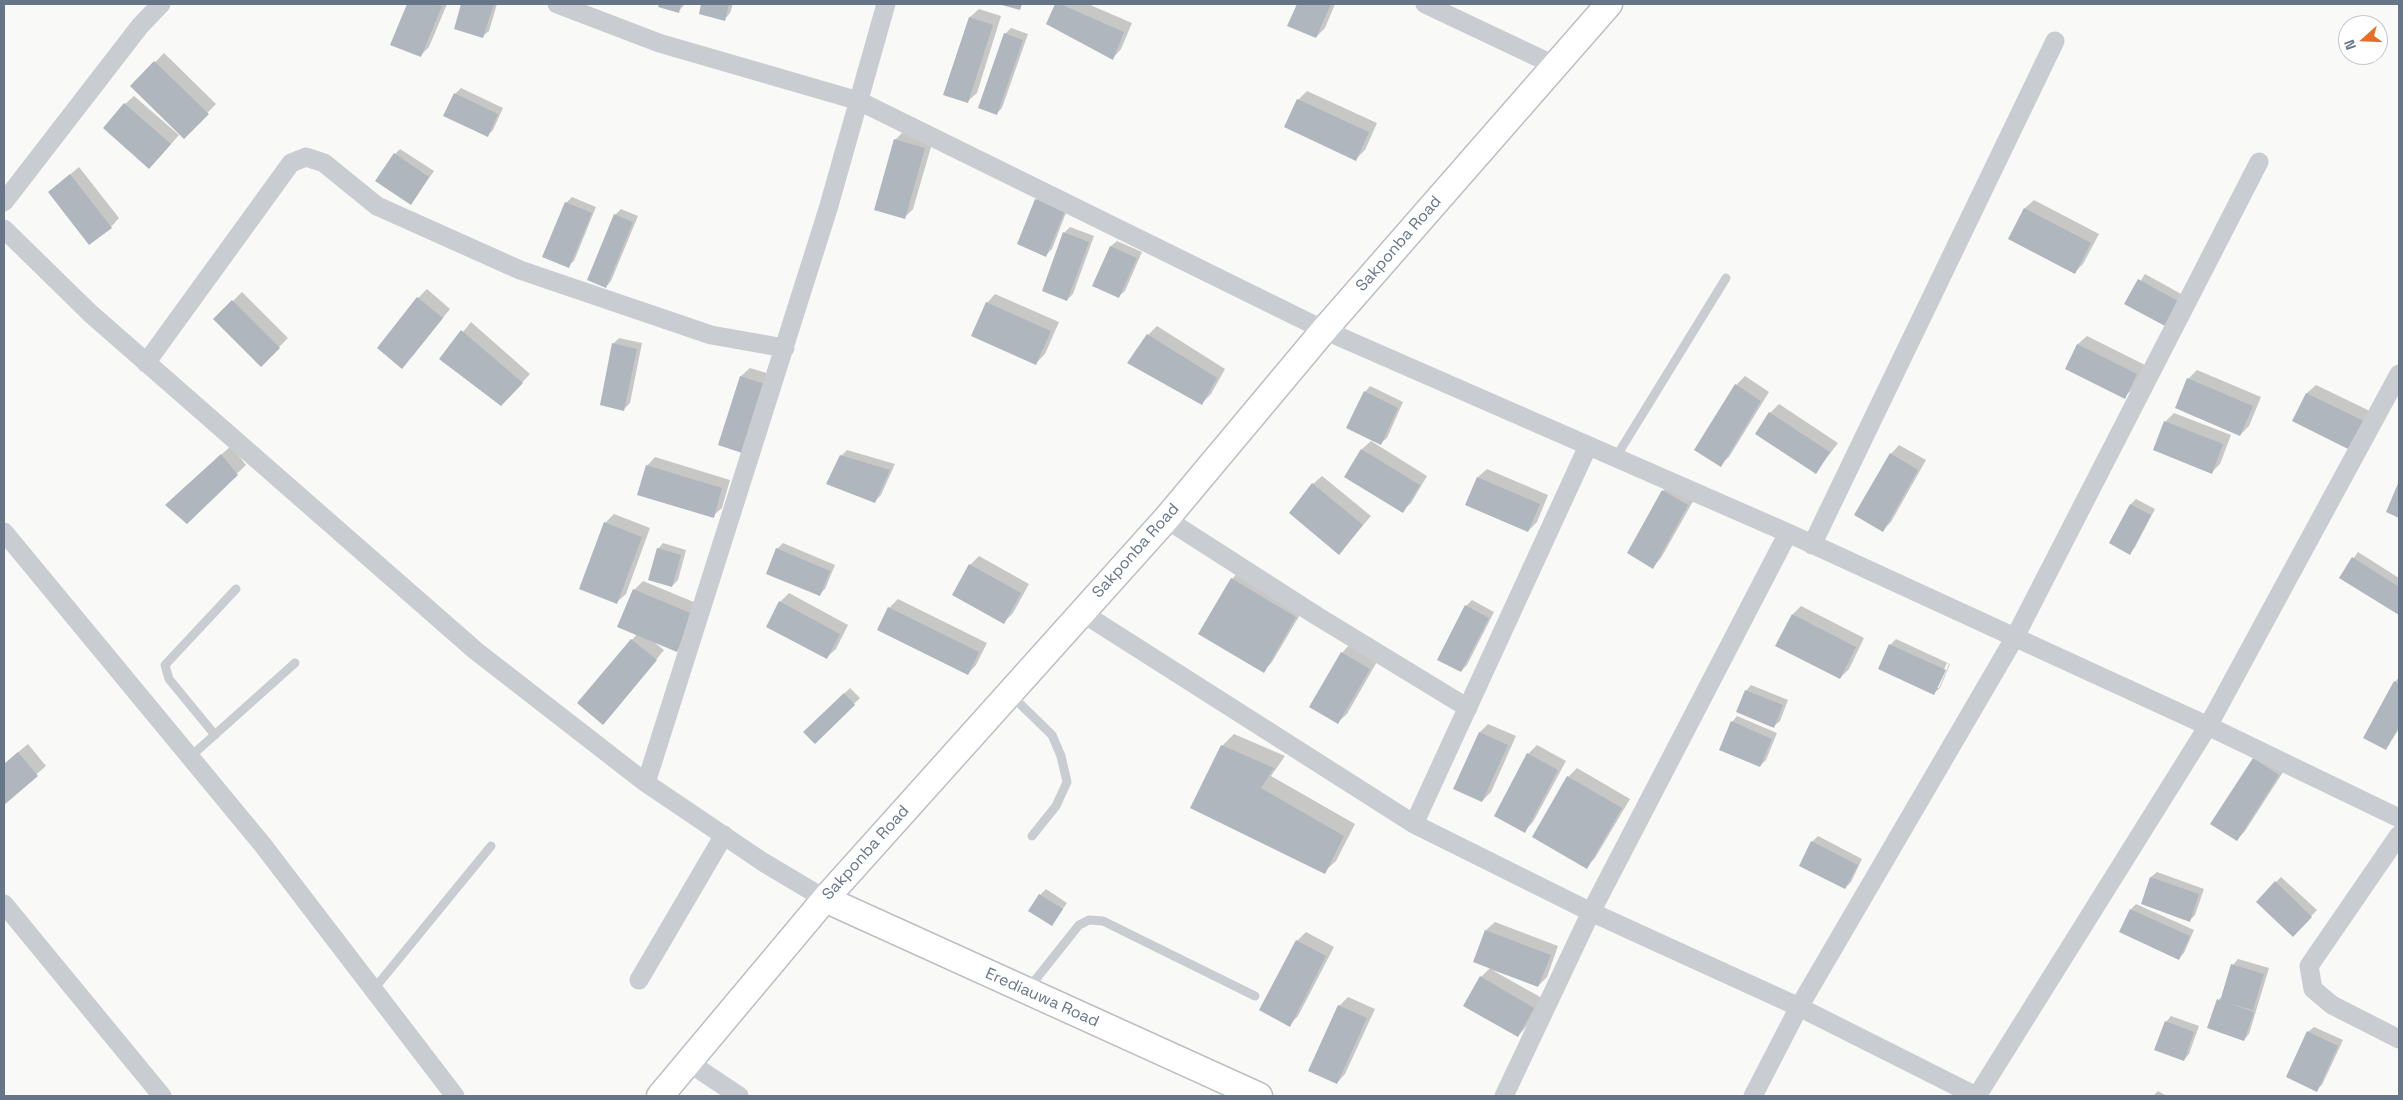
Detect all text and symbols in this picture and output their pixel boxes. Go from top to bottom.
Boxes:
north arrow [2338,15,2388,65]
text: N [2340,37,2360,52]
street label: Sakponba Road [1352,192,1446,296]
street label: Sakponba Road [1089,500,1183,602]
street label: Sakponba Road [819,802,913,904]
street label: Erediauwa Road [982,964,1102,1032]

